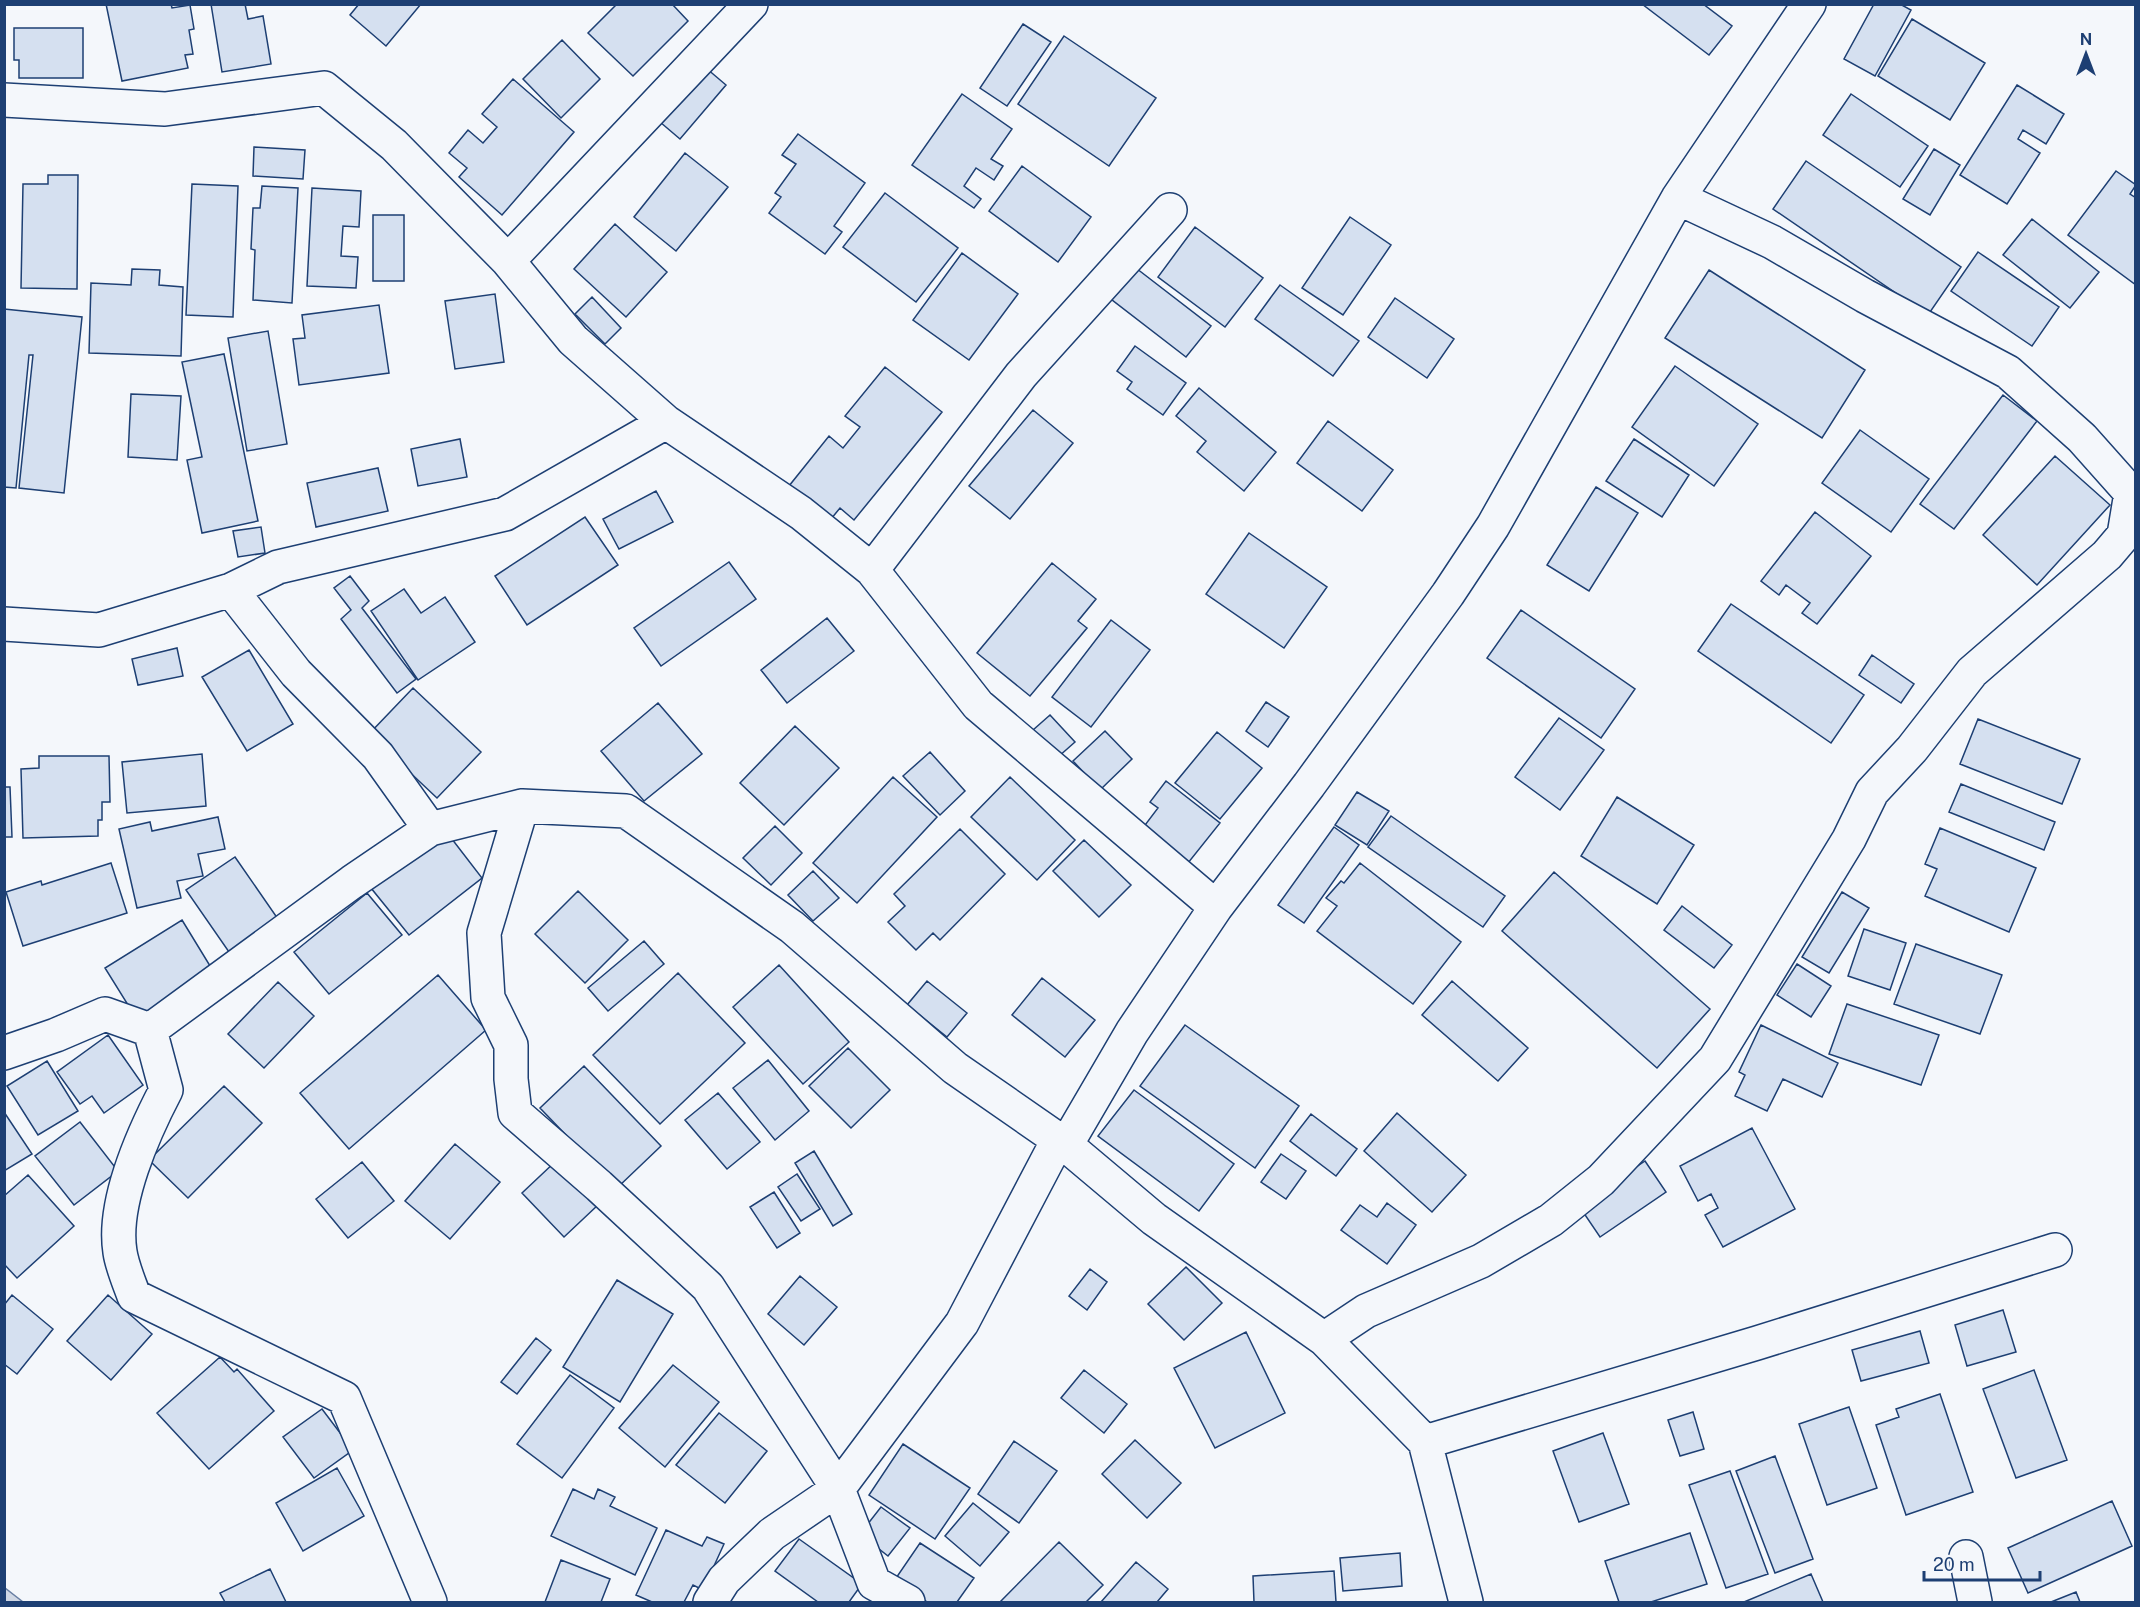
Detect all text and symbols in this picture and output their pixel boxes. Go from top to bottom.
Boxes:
north arrow [2056,24,2116,84]
text: N [2080,30,2092,49]
scale bar [1924,1544,2040,1582]
text: 20 m [1933,1554,1975,1575]

